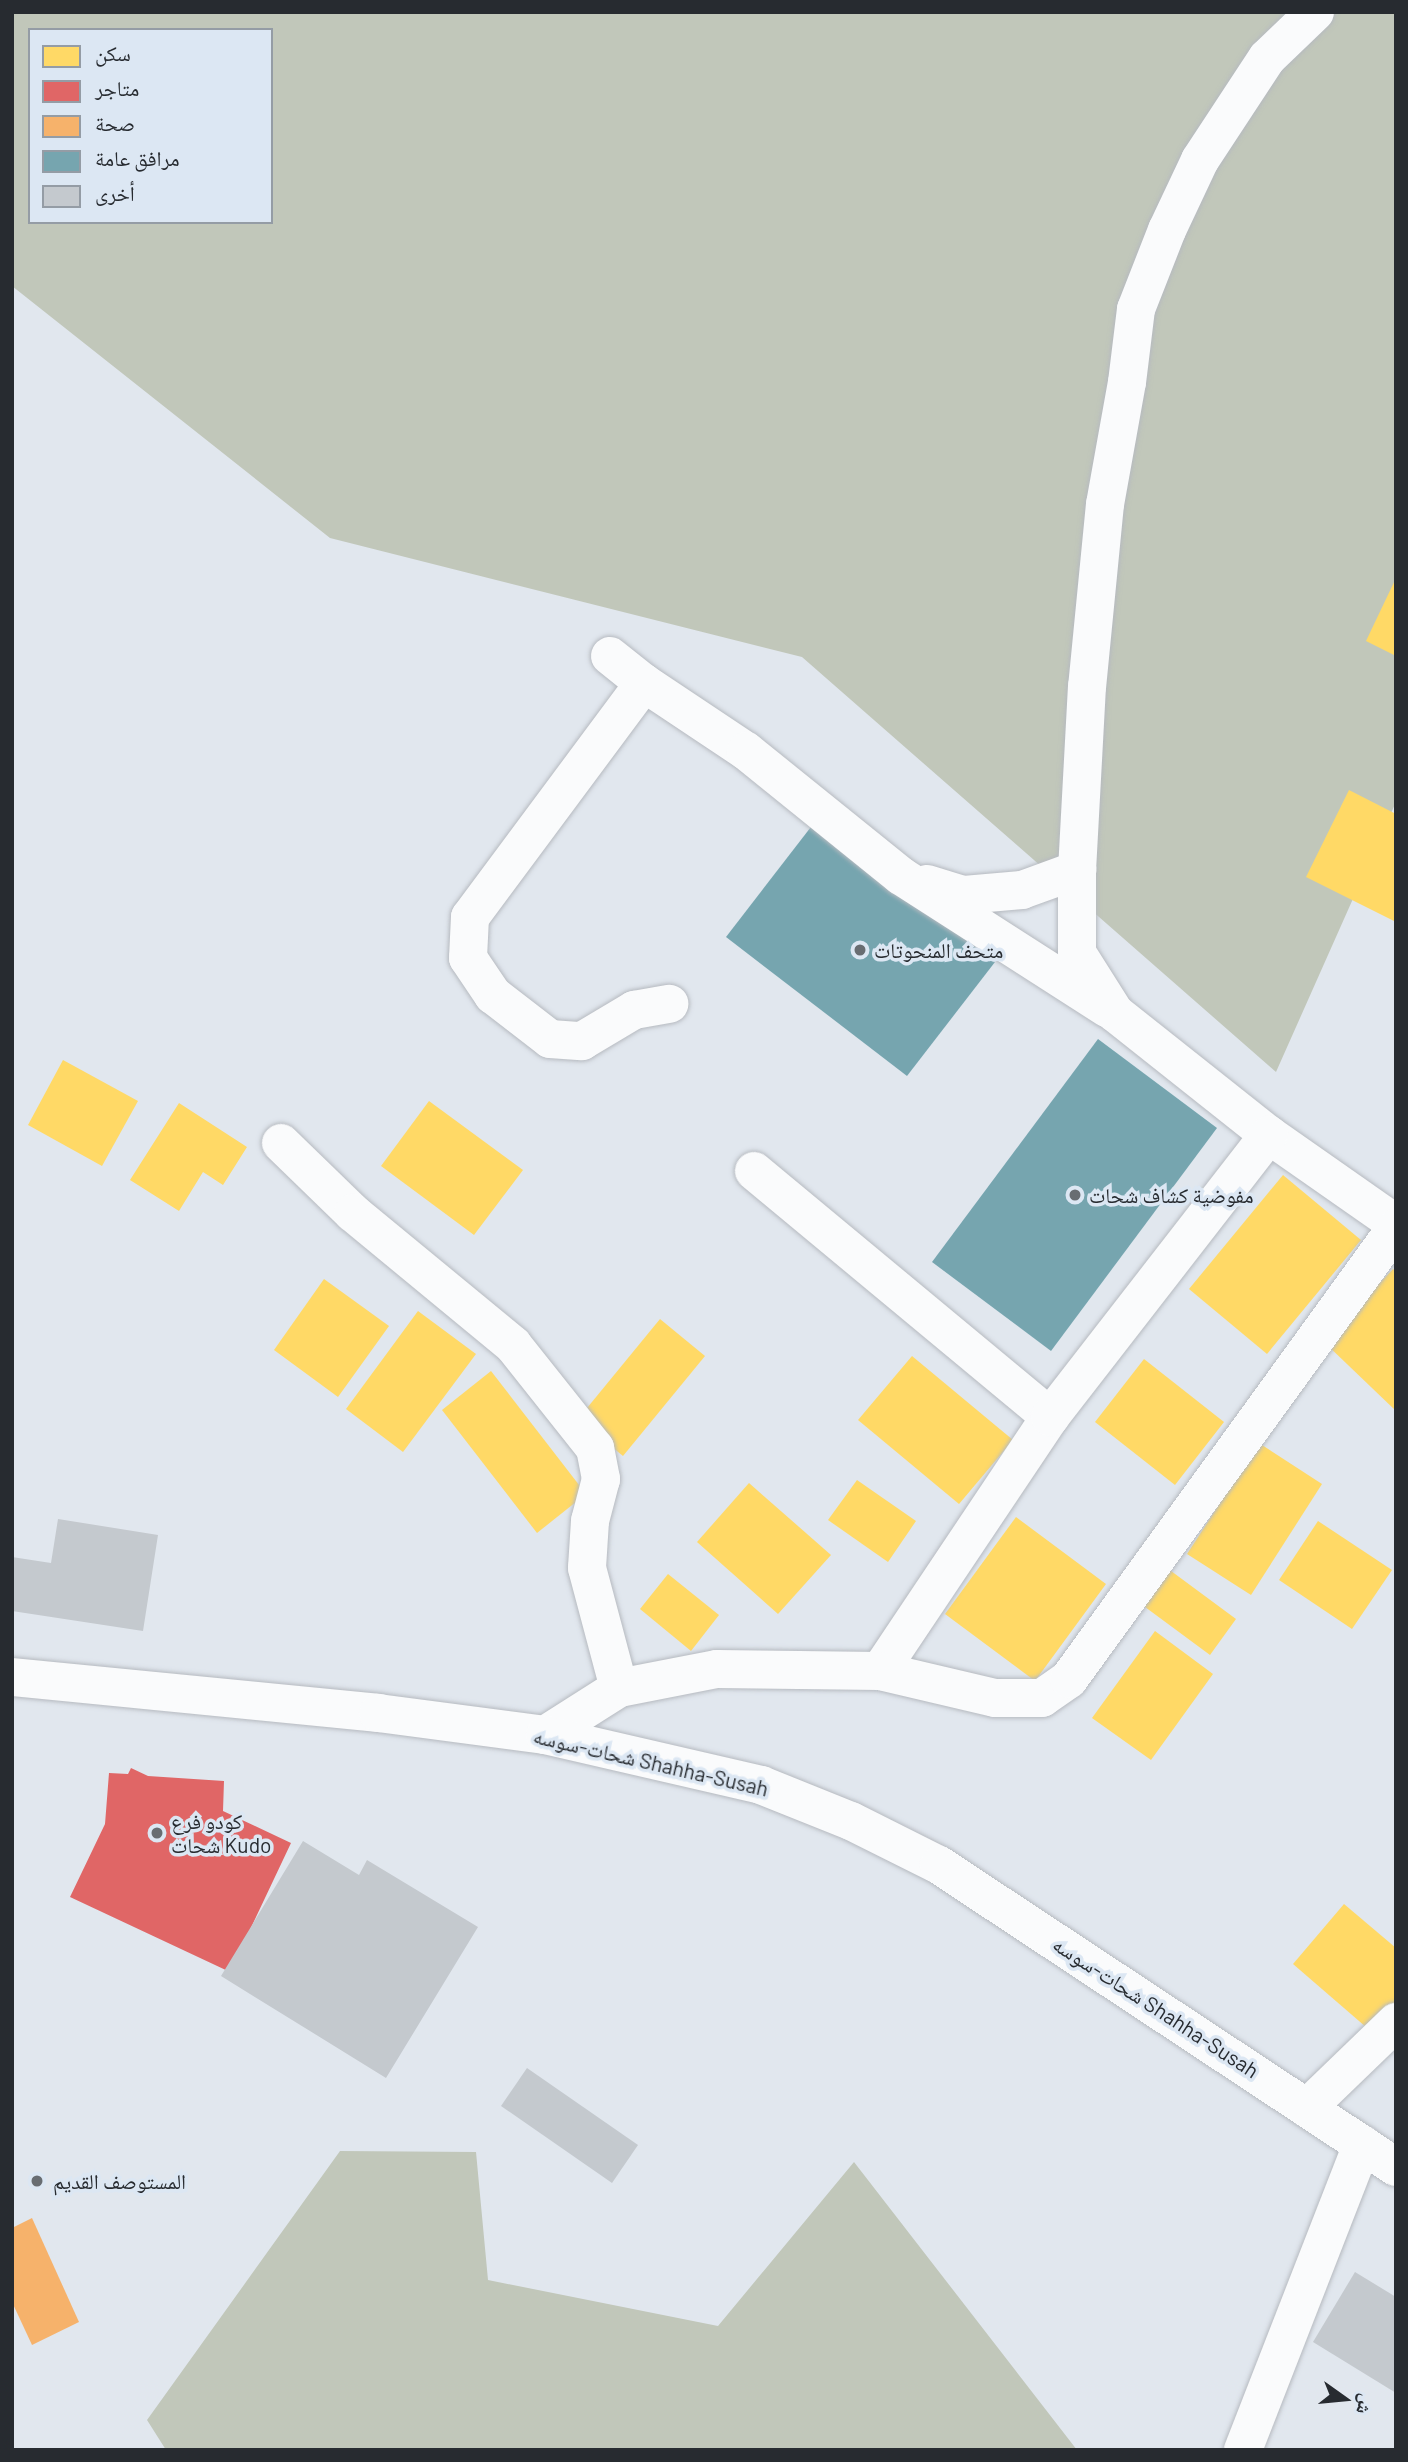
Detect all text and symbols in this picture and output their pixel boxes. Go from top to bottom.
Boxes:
legend [28,28,273,224]
text: سكن [95,40,131,65]
text: متاجر [95,75,139,100]
text: صحة [95,110,135,135]
text: مرافق عامة [95,145,180,170]
text: أخرى [95,180,135,205]
place label: متحف المنحوتات [874,937,1003,963]
marker: متحف المنحوتات [852,942,868,958]
place label: مفوضية كشاف شحات [1089,1182,1254,1208]
marker: مفوضية كشاف شحات [1067,1187,1083,1203]
street label: شحات-سوسه Shahha-Susah [531,1723,771,1801]
place label: كودو فرع شحات Kudo [171,1808,272,1858]
marker: كودو فرع شحات Kudo [149,1825,165,1841]
street label: شحات-سوسه Shahha-Susah [1048,1931,1264,2083]
place label: المستوصف القديم [53,2168,186,2194]
marker: المستوصف القديم [27,2171,47,2191]
north arrow [1310,2364,1380,2434]
text: ش [1352,2392,1379,2417]

